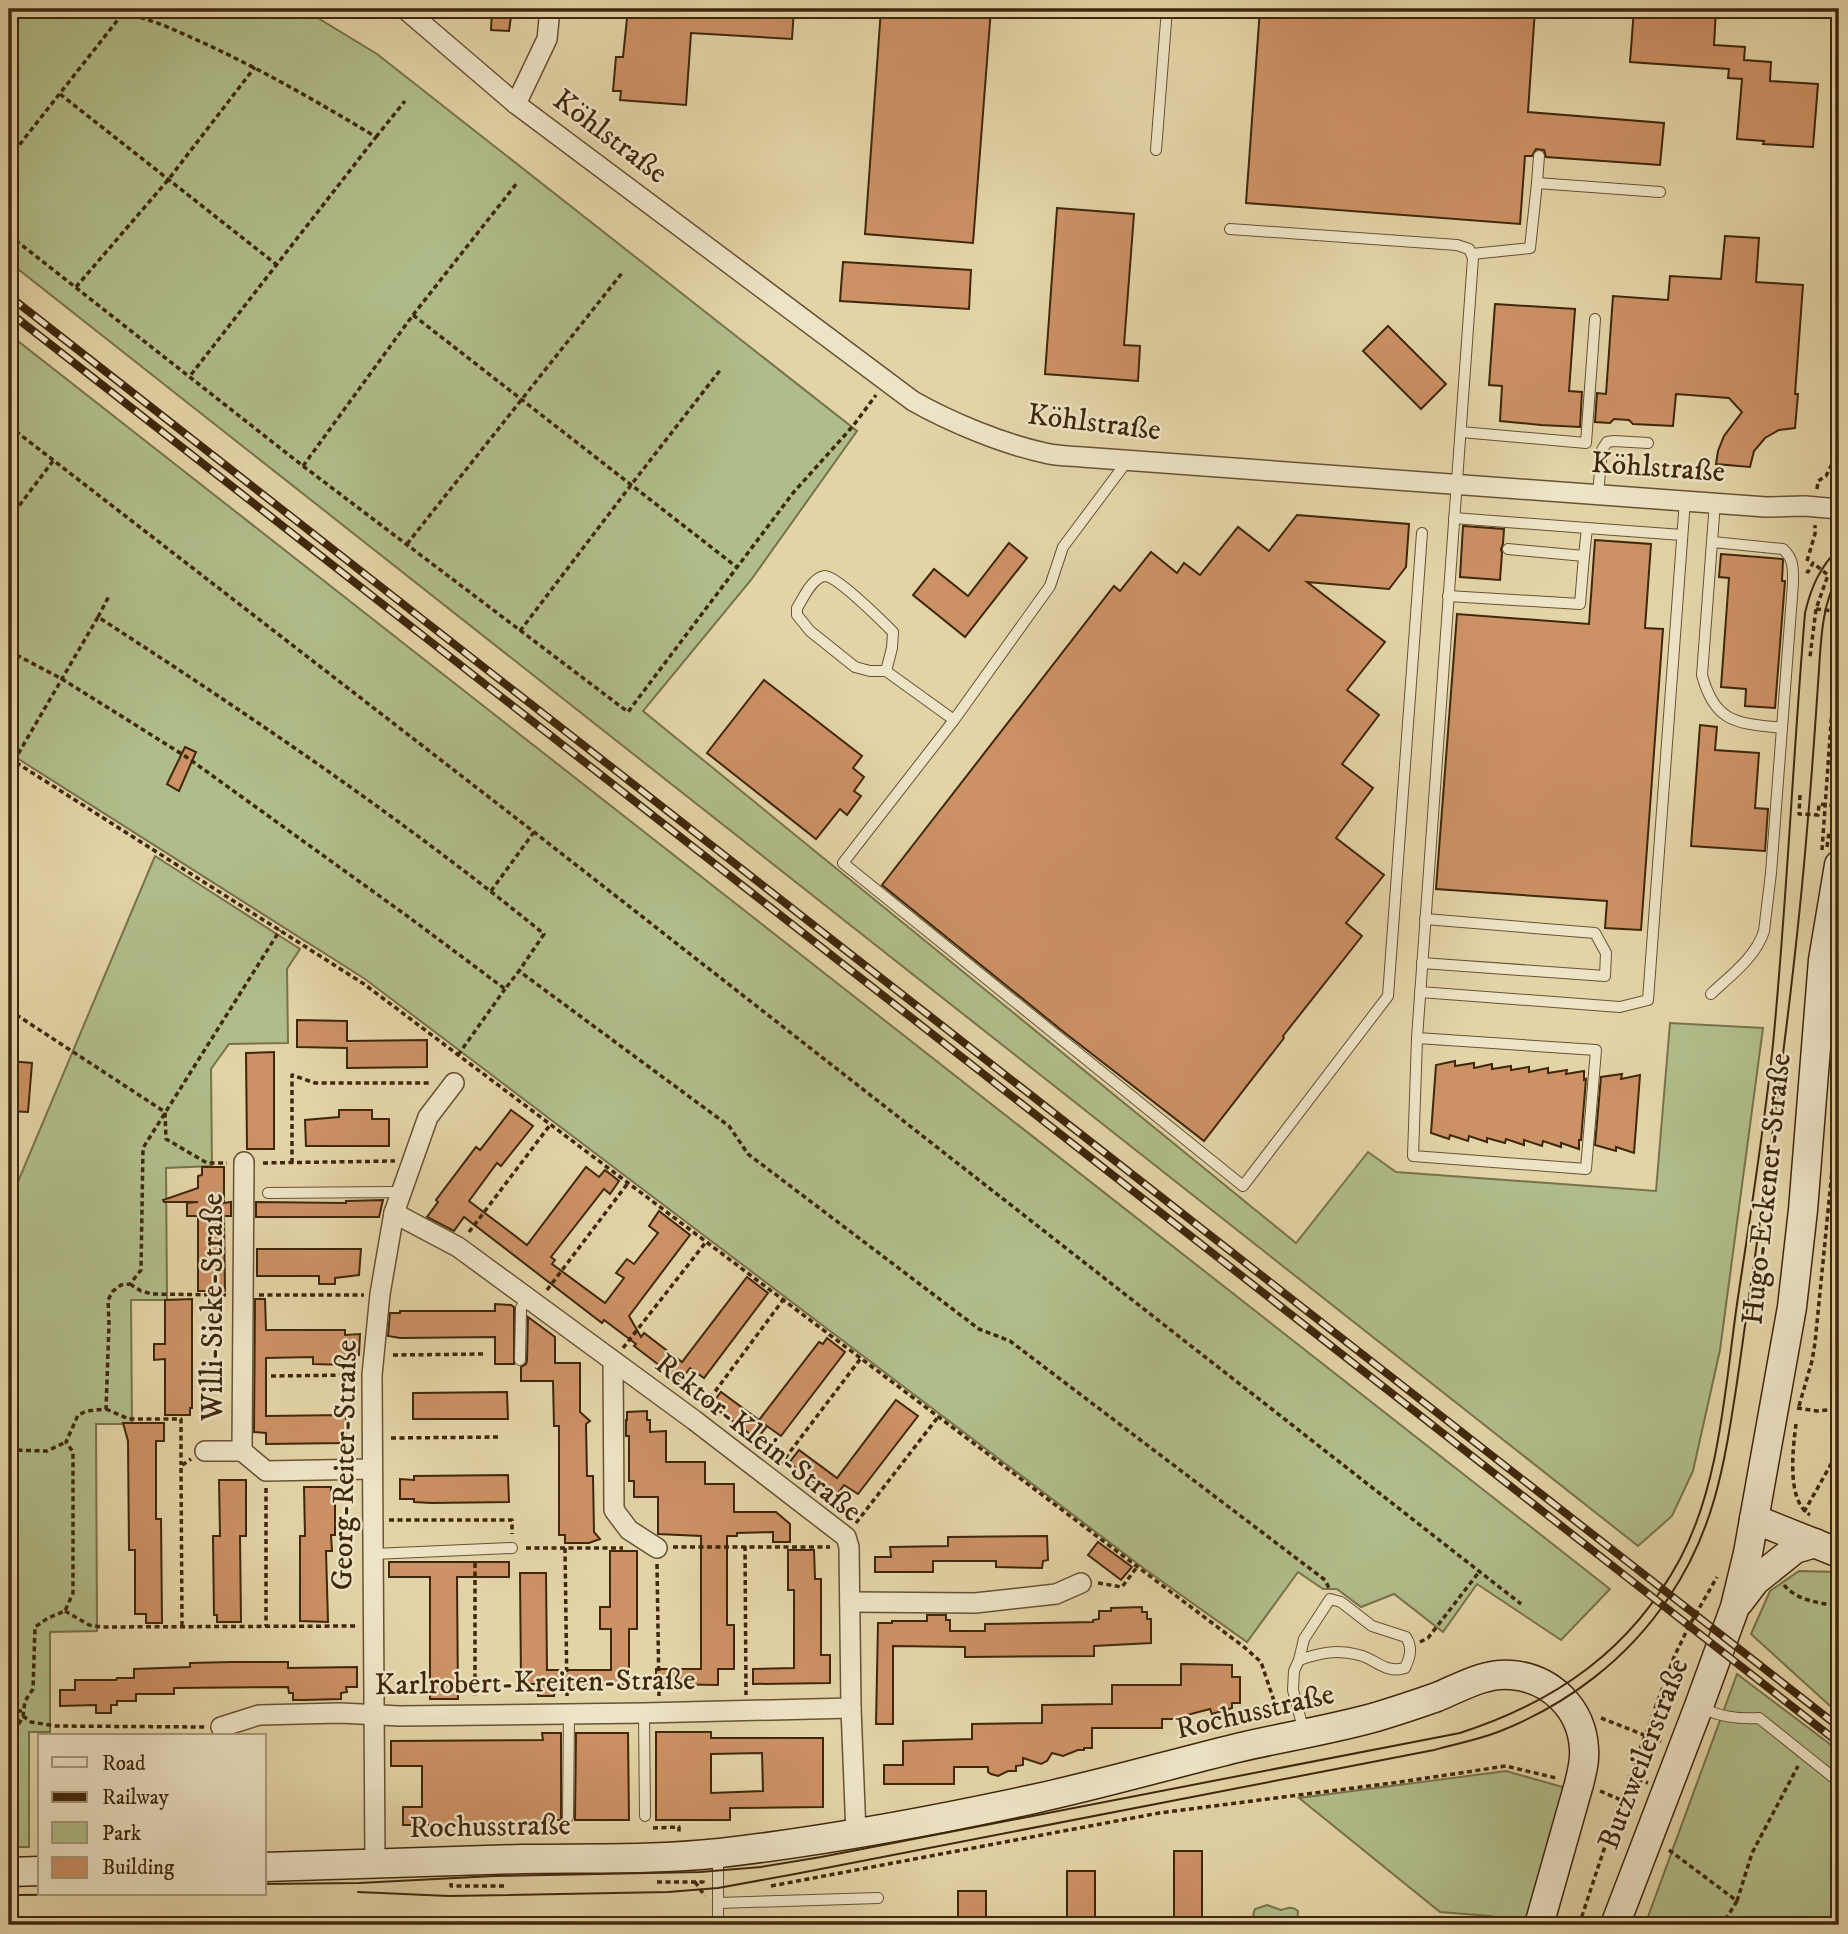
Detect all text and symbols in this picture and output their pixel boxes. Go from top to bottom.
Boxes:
street label: Köhlstraße [545,82,675,192]
street label: Köhlstraße [1025,396,1163,450]
street label: Köhlstraße [1590,445,1726,491]
street label: Hugo-Eckener-Straße [1734,1051,1800,1327]
street label: Willi-Sieke-Straße [195,1193,232,1422]
street label: Georg-Reiter-Straße [324,1339,366,1591]
street label: Rektor-Klein-Straße [647,1346,869,1530]
street label: Butzweilerstraße [1591,1653,1697,1855]
street label: Karlrobert-Kreiten-Straße [374,1662,696,1704]
street label: Rochusstraße [1172,1676,1338,1748]
legend [38,1734,266,1896]
text: Road [102,1751,146,1777]
text: Railway [102,1785,170,1811]
street label: Rochusstraße [409,1807,571,1847]
text: Park [102,1821,142,1847]
text: Building [102,1855,175,1881]

